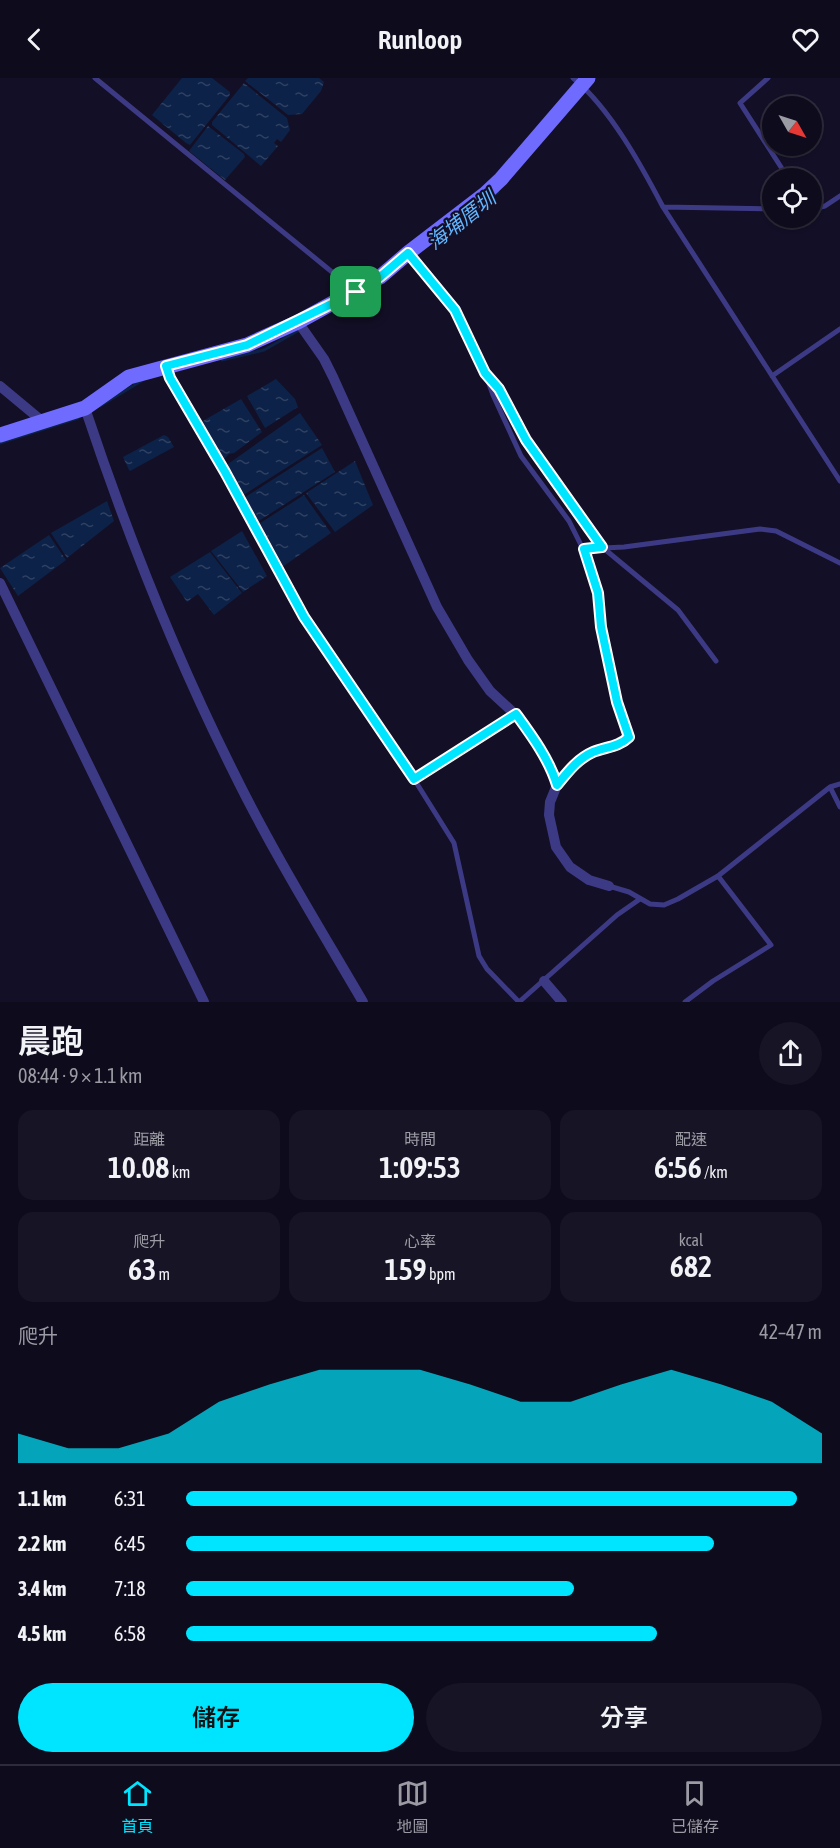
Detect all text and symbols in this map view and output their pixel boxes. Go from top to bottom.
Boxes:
icon: back [18,23,51,56]
icon: heart [789,23,822,56]
text: Runloop [378,24,462,55]
north arrow [762,96,822,156]
map controls [762,96,822,228]
button: locate [762,168,822,228]
water label: 海埔厝圳 [422,184,502,254]
pin [330,266,381,317]
icon: arrive [339,275,372,308]
text: 晨跑 [18,1022,84,1060]
button: share [759,1022,822,1085]
text: 08:44 · 9 × 1.1 km [18,1064,143,1087]
text: 距離 [133,1130,165,1148]
text: 時間 [404,1130,436,1148]
text: 配速 [675,1130,707,1148]
text: 10.08 [108,1150,169,1184]
text: 1:09:53 [379,1150,461,1184]
text: 6:56 [654,1150,702,1184]
text: km [169,1163,190,1181]
text: /km [702,1163,728,1181]
text: kcal [679,1231,703,1249]
text: 爬升 [133,1232,165,1250]
text: 心率 [404,1232,436,1250]
text: 682 [670,1249,712,1283]
text: 63 [128,1252,156,1286]
text: 159 [384,1252,427,1286]
text: m [156,1265,170,1283]
text: bpm [427,1265,456,1283]
text: 42–47 m [759,1320,822,1343]
text: 爬升 [18,1324,58,1347]
text: 1.1 km [18,1487,66,1510]
text: 6:31 [114,1487,146,1510]
text: 2.2 km [18,1532,66,1555]
text: 6:45 [114,1532,146,1555]
text: 3.4 km [18,1577,66,1600]
text: 7:18 [114,1577,146,1600]
text: 4.5 km [18,1622,66,1645]
text: 6:58 [114,1622,146,1645]
button: 儲存 [18,1683,414,1752]
button: 分享 [426,1683,822,1752]
tab: 首頁 [121,1777,154,1837]
tab: 地圖 [396,1777,429,1837]
tab: 已儲存 [671,1777,719,1837]

